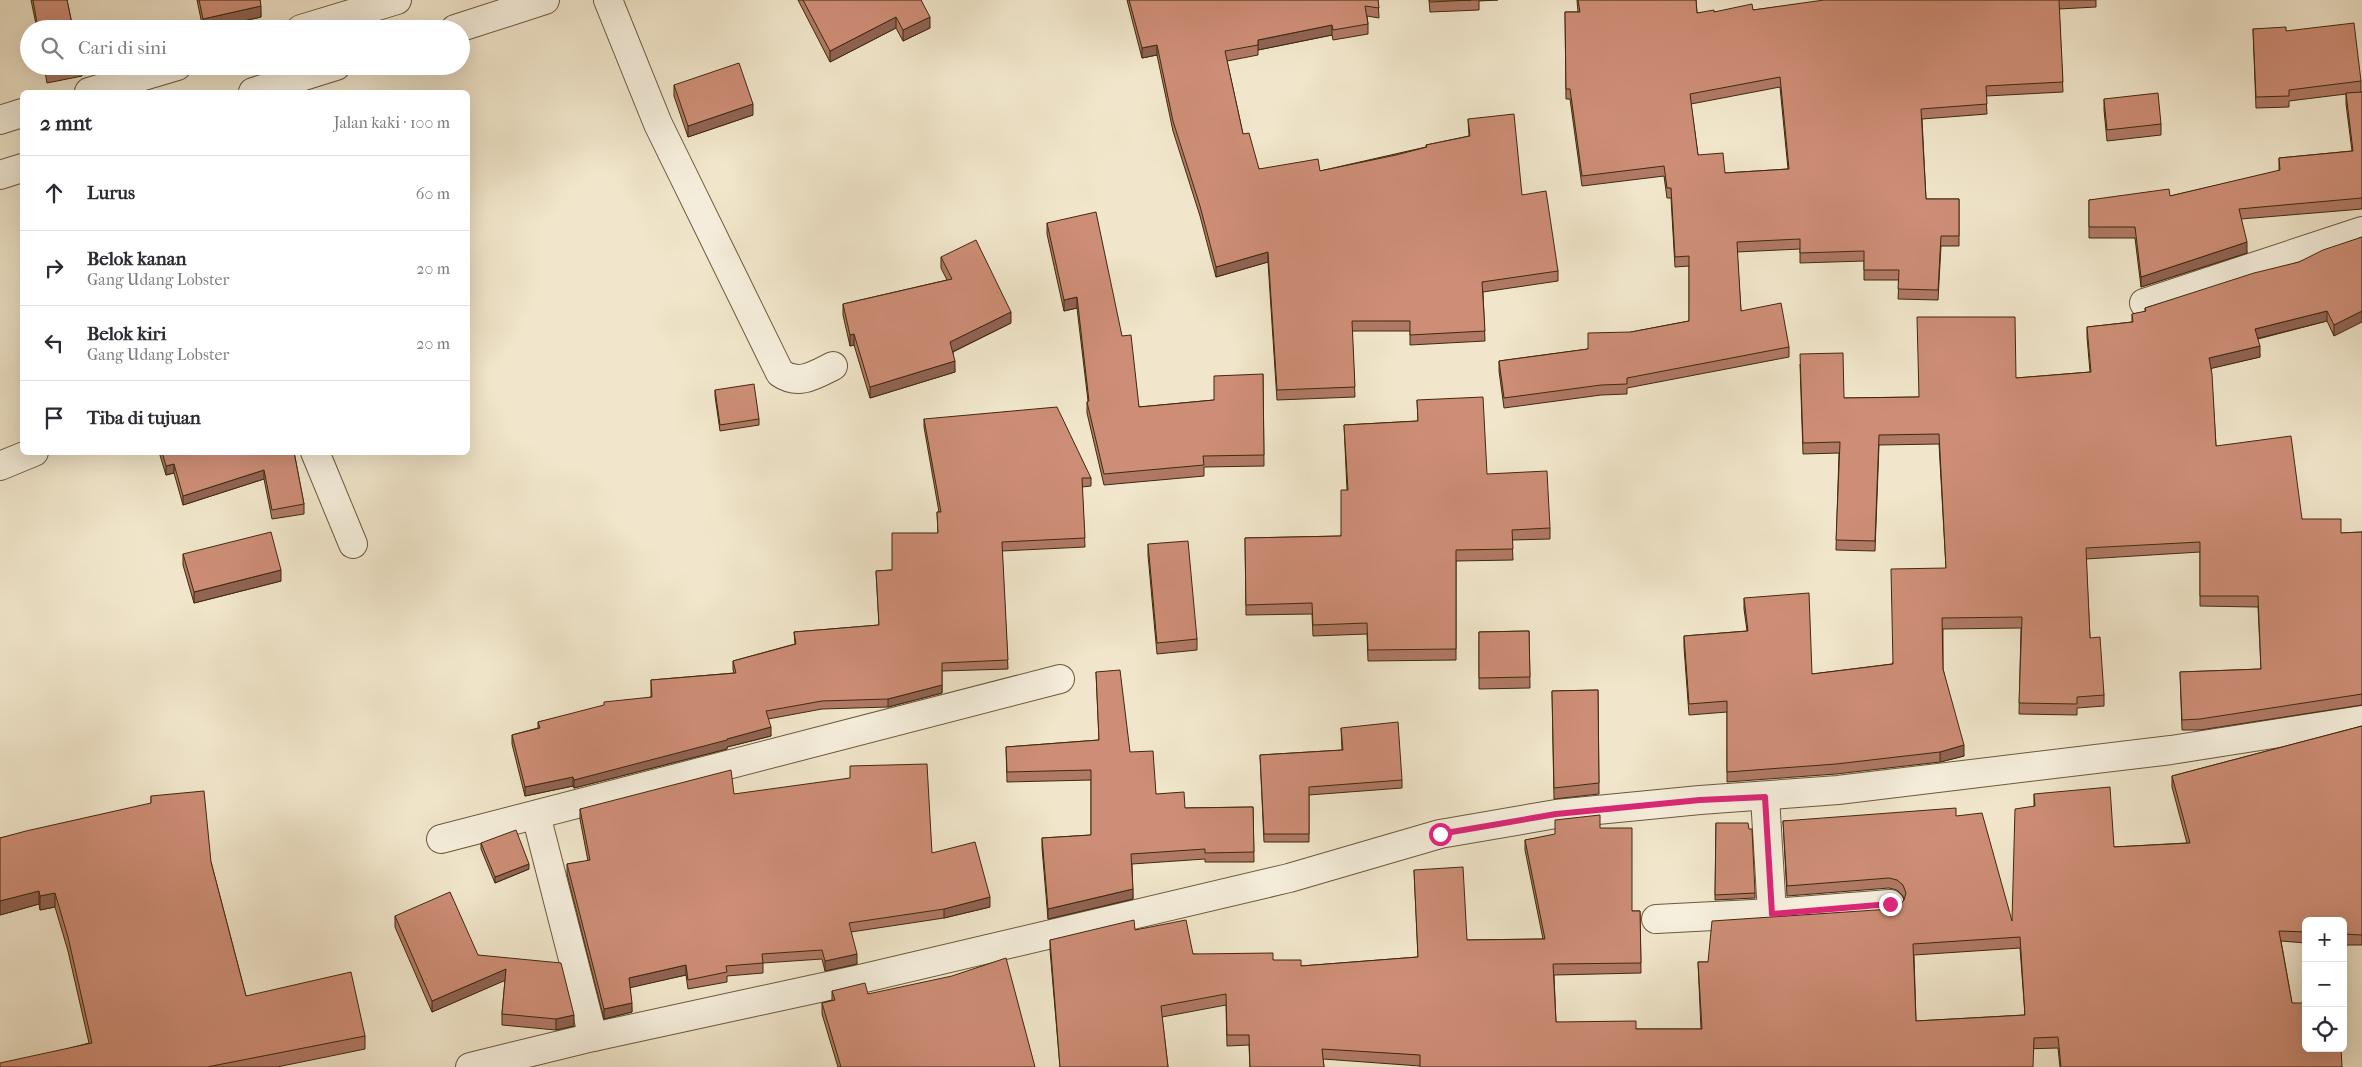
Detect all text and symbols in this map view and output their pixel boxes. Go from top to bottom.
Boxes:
search box [20,20,470,75]
icon: search [38,34,66,62]
text: Cari di sini [78,37,167,59]
text: 2 mnt [40,111,92,135]
text: Jalan kaki · 100 m [334,113,450,132]
icon: ahead [40,179,68,207]
text: Lurus [87,182,135,204]
text: 60 m [416,184,450,203]
text: Belok kanan [87,248,187,270]
icon: right [40,254,68,282]
text: 20 m [416,259,450,278]
text: Gang Udang Lobster [87,270,229,289]
text: Belok kiri [87,323,166,345]
icon: left [40,329,68,357]
text: 20 m [416,334,450,353]
text: Gang Udang Lobster [87,345,229,364]
icon: arrive [40,404,68,432]
text: Tiba di tujuan [87,407,201,429]
route start [1429,823,1452,846]
route end [1879,893,1902,916]
map controls [2302,917,2347,1052]
button: + [2302,917,2347,962]
button: − [2302,962,2347,1007]
button: locate [2302,1007,2347,1052]

